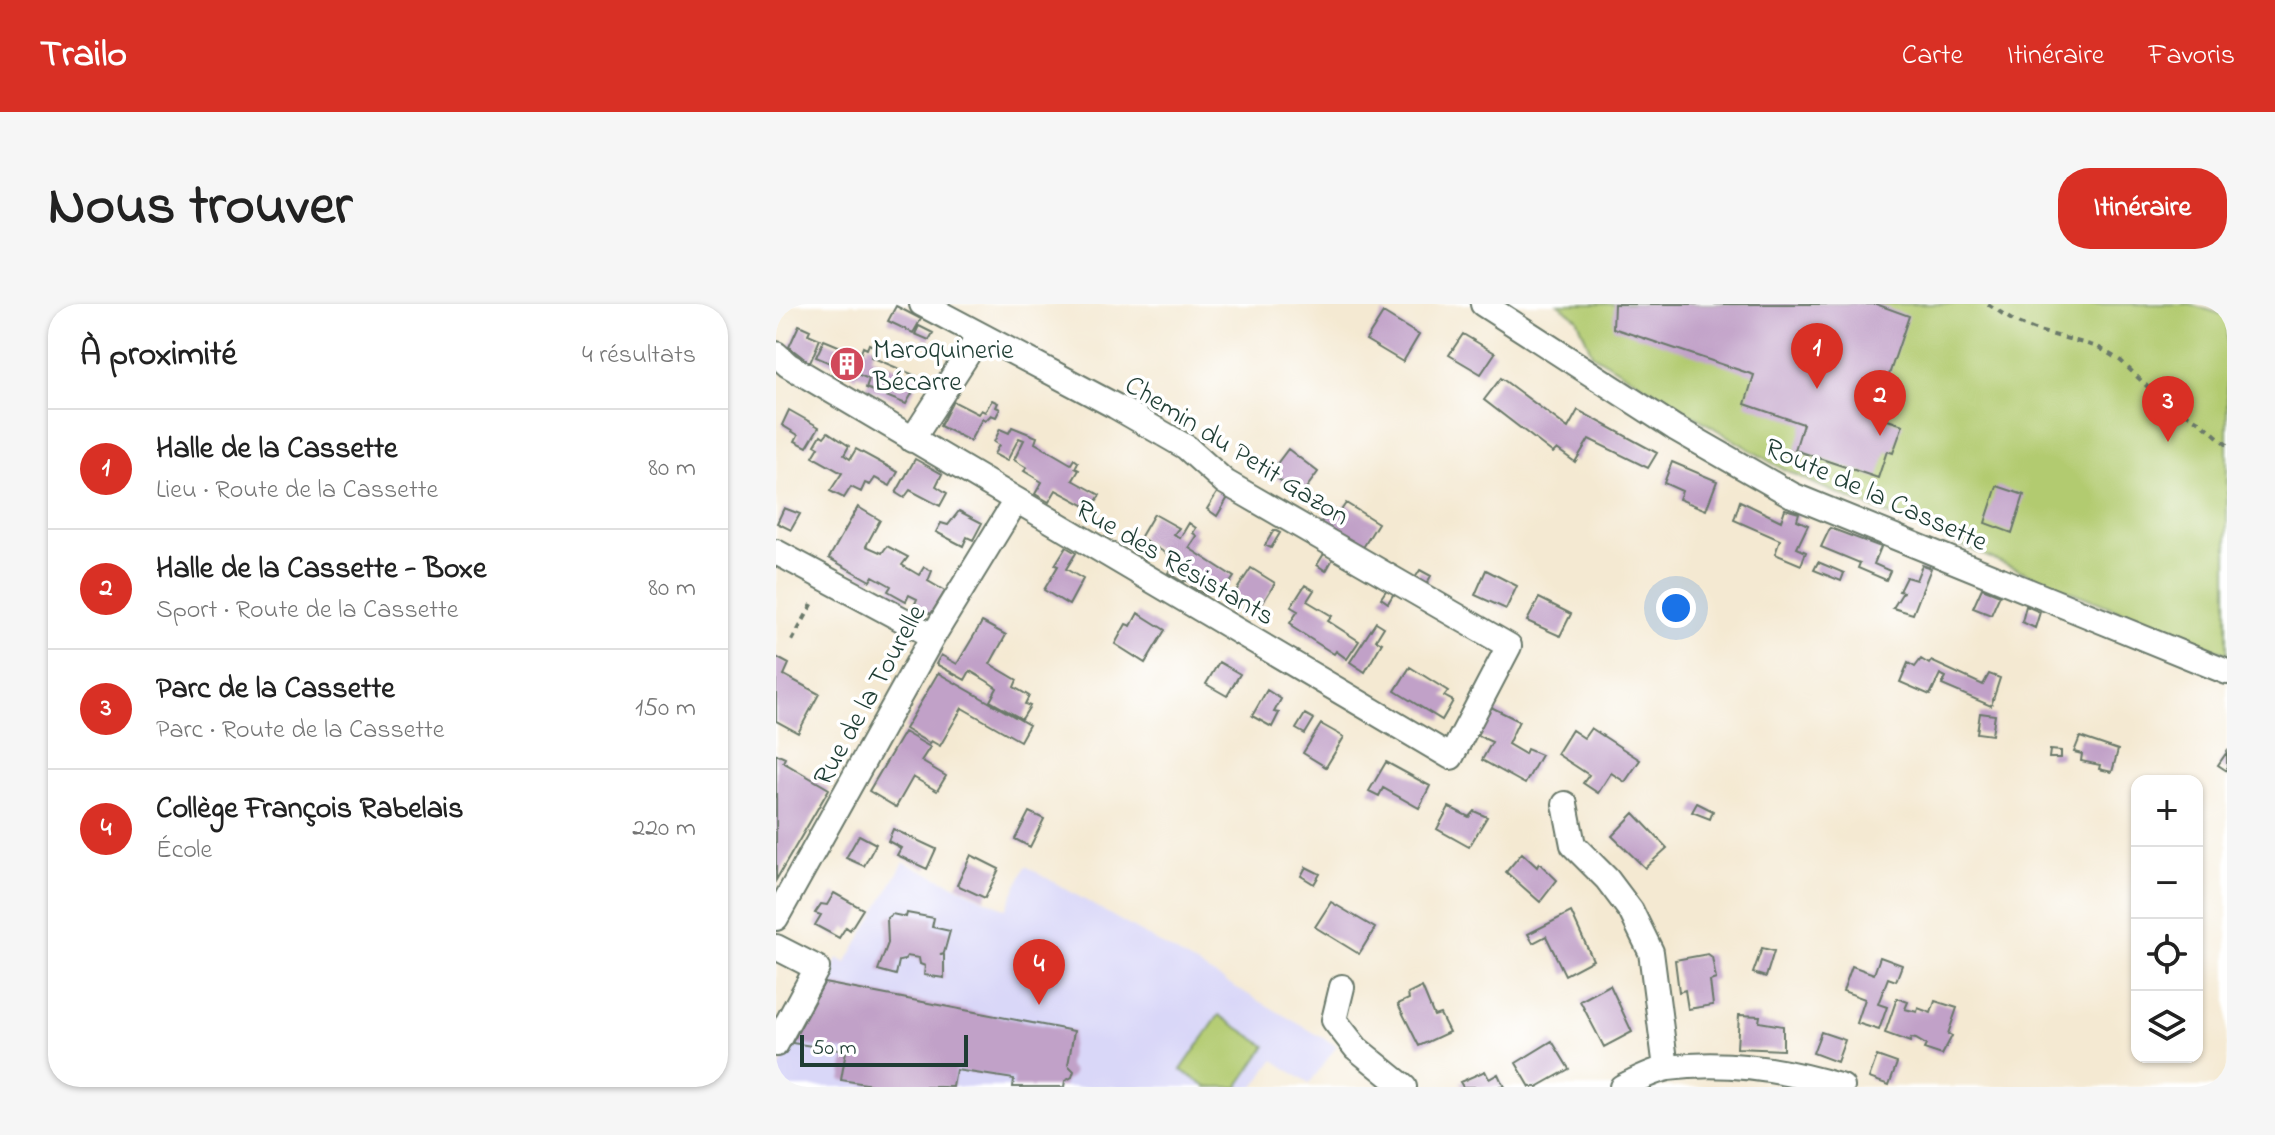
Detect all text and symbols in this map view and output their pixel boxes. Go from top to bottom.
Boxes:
text: Trailo [40,28,127,84]
text: Carte [1902,36,1963,77]
text: Itinéraire [2007,36,2104,77]
text: Favoris [2148,36,2235,77]
text: Nous trouver [48,168,352,249]
button: Itinéraire [2058,168,2227,249]
pin: 1 [1791,323,1843,389]
text: À proximité [80,331,237,381]
place label: Maroquinerie Bécarre [872,331,1014,404]
text: 4 résultats [582,337,696,375]
building icon: Maroquinerie Bécarre [828,345,866,383]
street label: Chemin du Petit Gazon [1116,366,1356,538]
pin: 2 [1854,370,1906,436]
pin: 3 [2142,376,2194,442]
text: Halle de la Cassette [156,428,397,472]
street label: Route de la Cassette [1758,429,1994,564]
text: 1 [102,450,110,488]
text: 80 m [648,450,696,488]
text: Lieu · Route de la Cassette [156,472,438,510]
street label: Rue des Résistants [1067,490,1282,638]
text: Halle de la Cassette - Boxe [156,548,486,592]
text: 2 [100,570,112,608]
text: 80 m [648,570,696,608]
your location [1656,588,1696,628]
text: Sport · Route de la Cassette [156,592,458,630]
street label: Rue de la Tourelle [804,597,938,794]
text: Parc de la Cassette [156,668,395,712]
text: 3 [101,690,111,728]
text: 150 m [635,690,696,728]
text: Parc · Route de la Cassette [156,712,444,750]
map controls [2131,775,2203,1063]
button: + [2131,775,2203,847]
text: Collège François Rabelais [156,788,464,832]
text: 4 [101,810,111,848]
text: 220 m [632,810,696,848]
text: École [156,832,212,870]
button: − [2131,847,2203,919]
button: locate [2131,919,2203,991]
pin: 4 [1013,939,1065,1005]
button: layers [2131,991,2203,1063]
scale bar [800,1031,968,1067]
text: 50 m [812,1033,857,1065]

